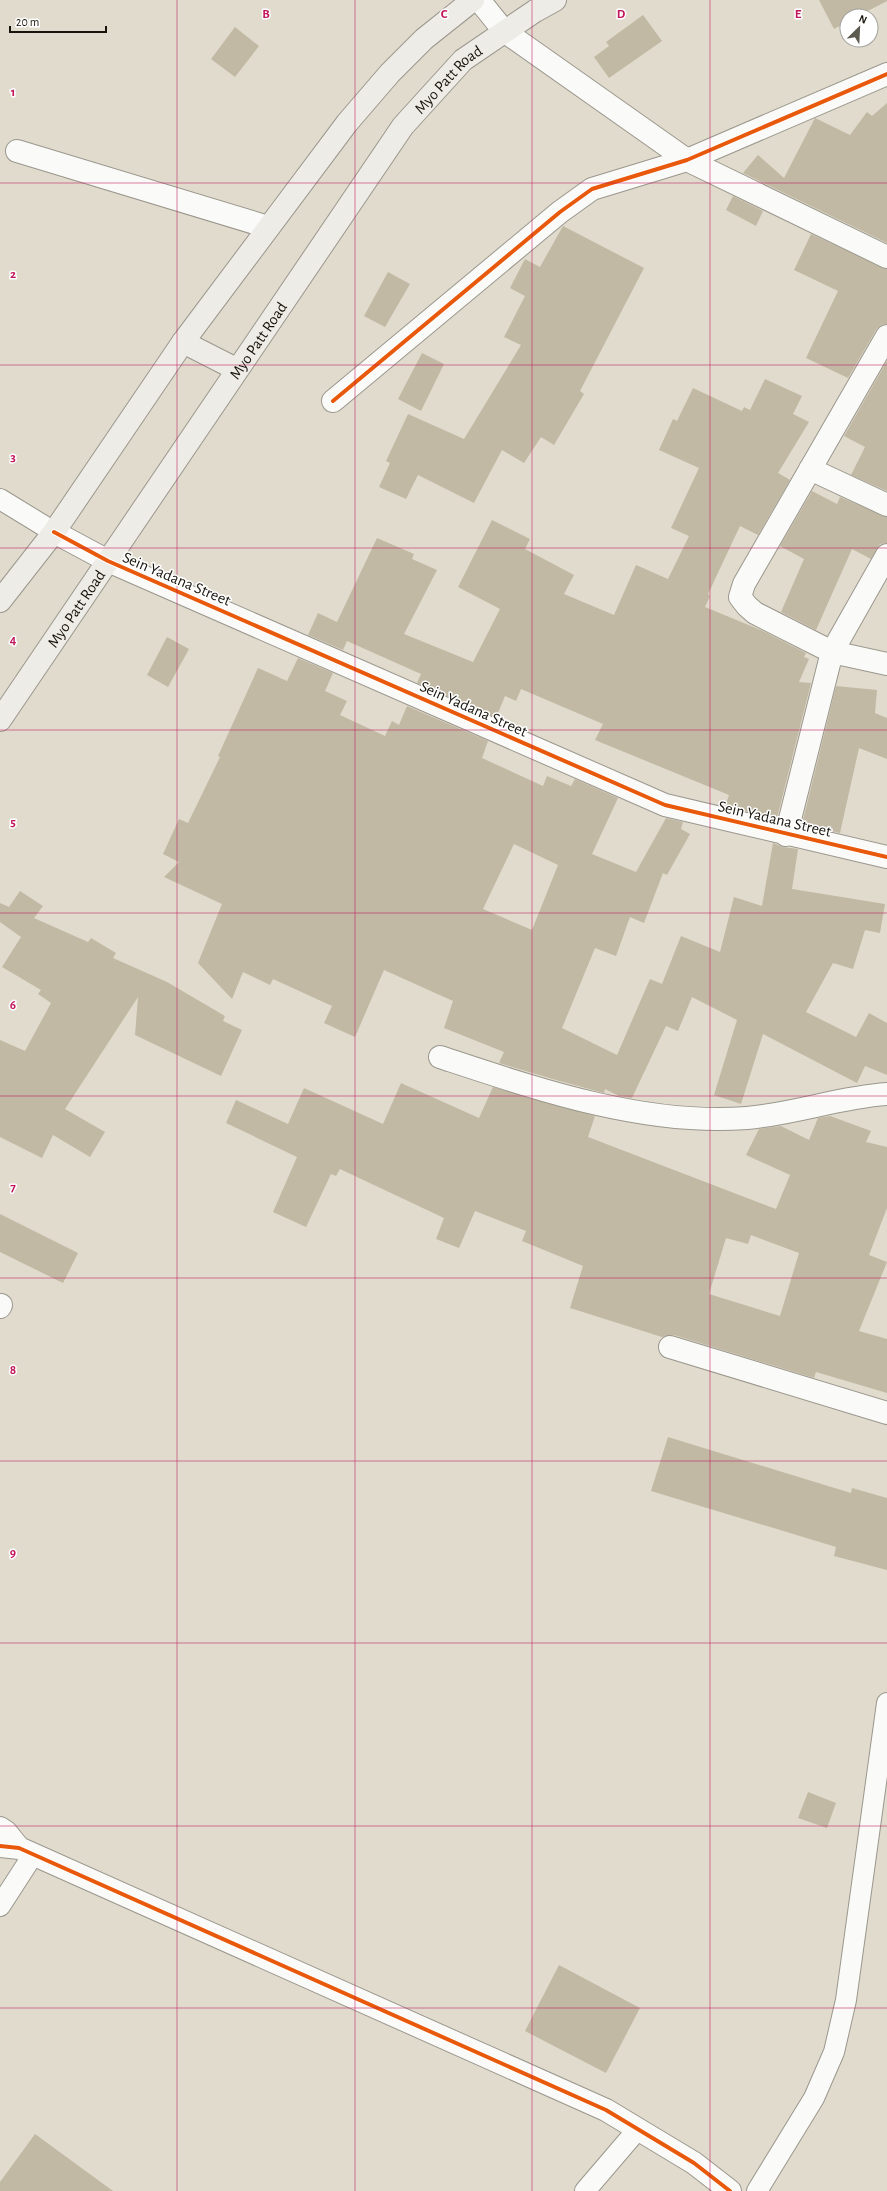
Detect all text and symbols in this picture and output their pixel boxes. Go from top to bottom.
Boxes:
scale bar [10,8,106,34]
text: B [262,8,270,21]
text: C [441,8,448,21]
text: D [617,8,626,21]
text: E [795,8,802,21]
north arrow [839,8,879,48]
text: N [857,13,869,26]
text: 20 m [16,16,39,28]
street label: Myo Patt Road [412,43,485,117]
text: 1 [11,86,15,99]
text: 2 [10,268,16,281]
street label: Myo Patt Road [227,299,290,382]
text: 3 [10,451,16,464]
street label: Sein Yadana Street [120,549,233,609]
street label: Myo Patt Road [45,567,108,650]
text: 4 [10,634,17,647]
street label: Sein Yadana Street [418,678,530,740]
street label: Sein Yadana Street [717,798,833,840]
text: 5 [10,816,16,829]
text: 6 [10,999,16,1012]
text: 7 [10,1181,16,1194]
text: 8 [10,1364,16,1377]
text: 9 [10,1547,16,1560]

